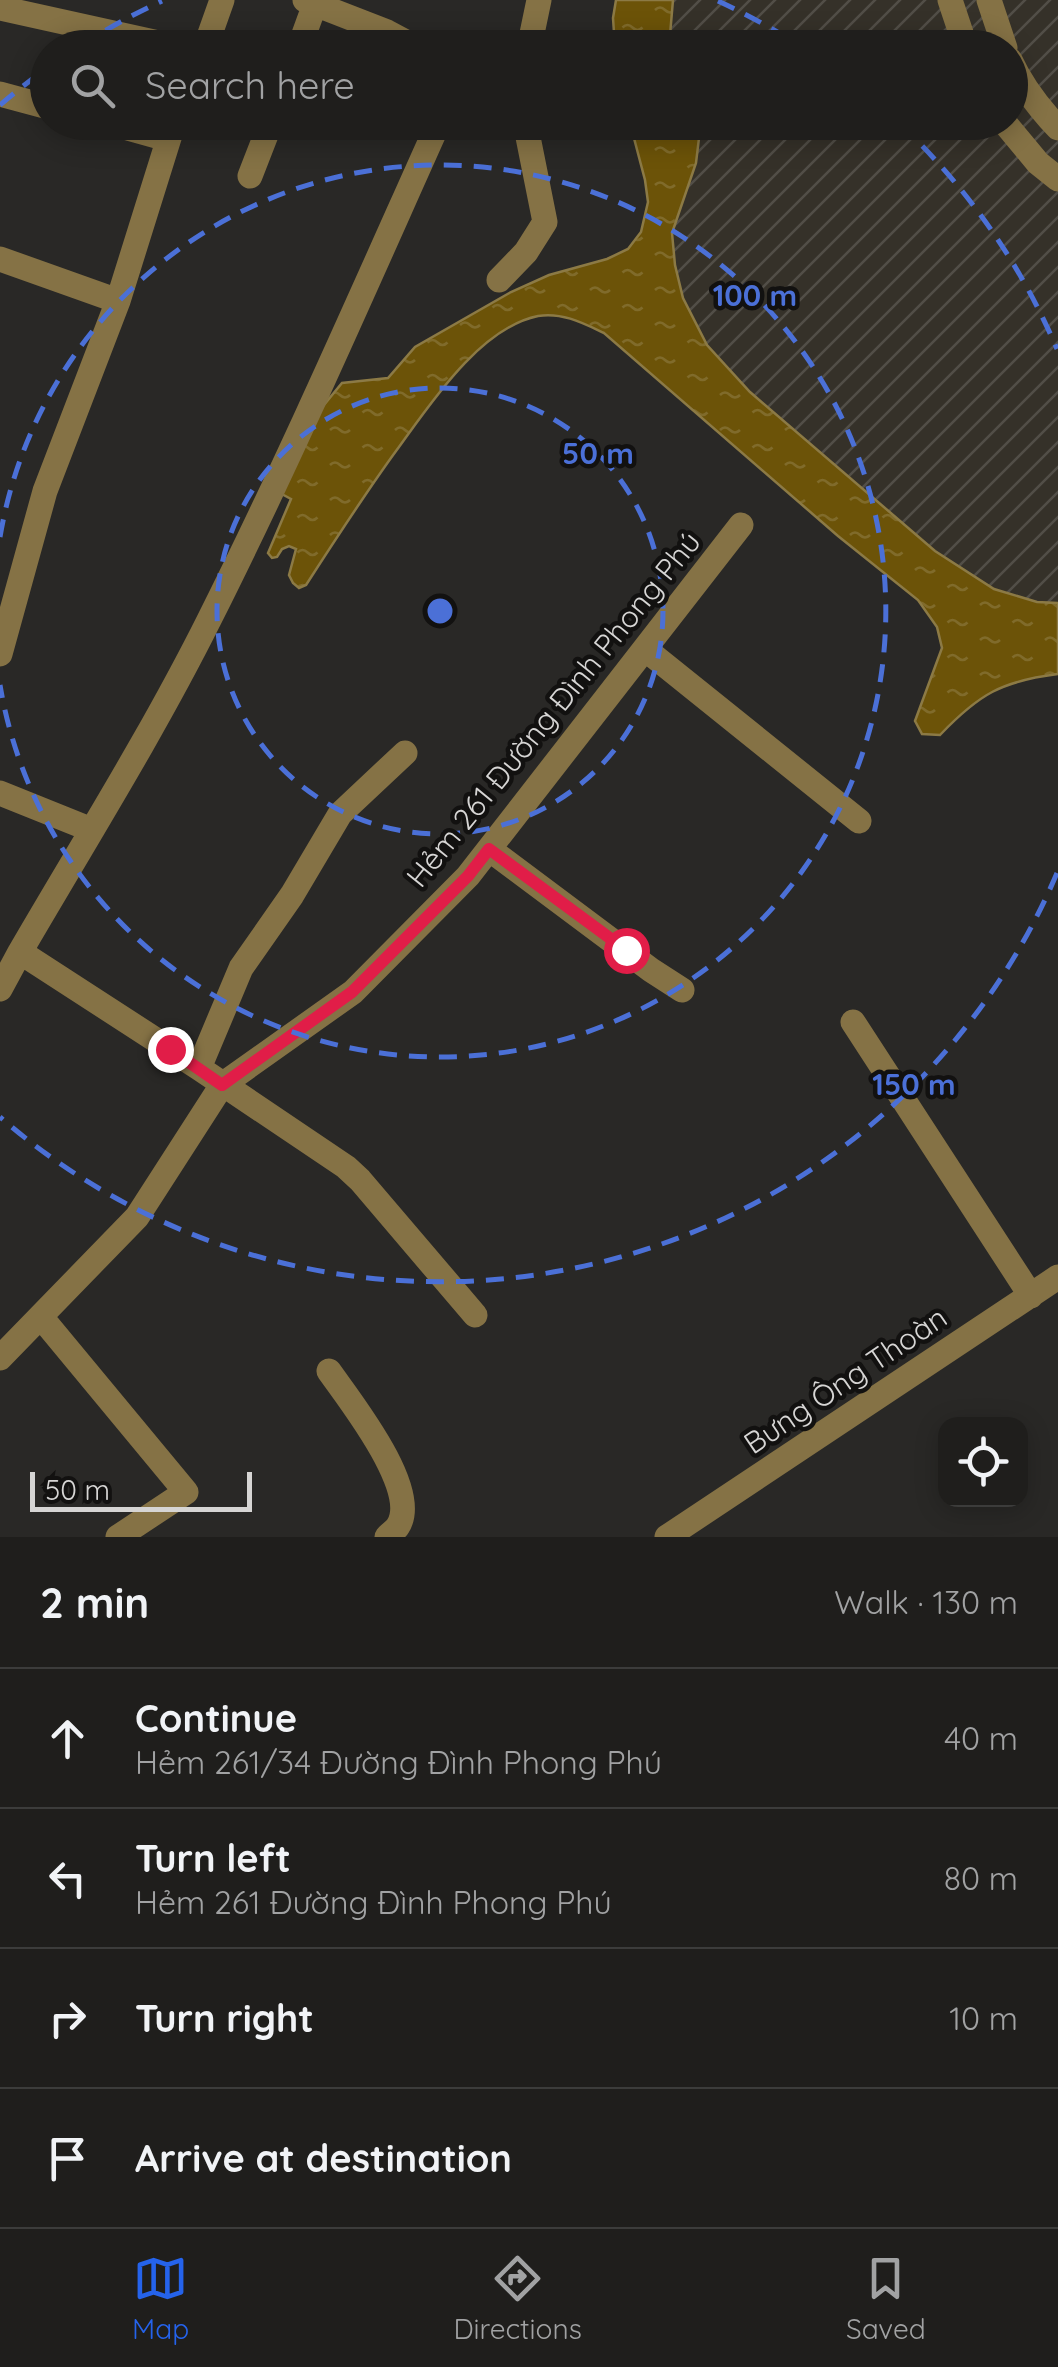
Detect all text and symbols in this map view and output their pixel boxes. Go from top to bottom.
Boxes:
search box [30,30,1028,140]
icon: search [65,58,120,113]
text: Search here [145,61,355,109]
text: 100 m [713,276,797,314]
text: 50 m [562,434,634,472]
street label: Hẻm 261 Đường Đình Phong Phú [398,523,708,895]
centre of rings [422,593,458,629]
route start [604,928,650,974]
route end [148,1027,194,1073]
text: 150 m [872,1065,956,1103]
street label: Bưng Ông Thoàn [736,1298,954,1462]
map controls [938,1417,1028,1507]
button: locate [938,1417,1028,1507]
scale bar [30,1467,252,1512]
text: 50 m [45,1472,110,1507]
text: 2 min [40,1576,149,1629]
text: Walk · 130 m [834,1582,1018,1622]
text: Continue [135,1694,297,1742]
icon: ahead [40,1711,95,1766]
text: 40 m [944,1718,1018,1758]
text: Hẻm 261/34 Đường Đình Phong Phú [135,1742,662,1782]
text: Turn left [135,1834,291,1882]
icon: left [40,1851,95,1906]
text: 80 m [944,1858,1018,1898]
text: Hẻm 261 Đường Đình Phong Phú [135,1882,612,1922]
icon: right [40,1991,95,2046]
text: Turn right [135,1994,314,2042]
text: 10 m [949,1998,1018,2038]
icon: arrive [40,2131,95,2186]
text: Arrive at destination [135,2134,512,2182]
tab: Map [132,2251,189,2346]
tab: Directions [453,2251,582,2346]
tab: Saved [846,2251,926,2346]

